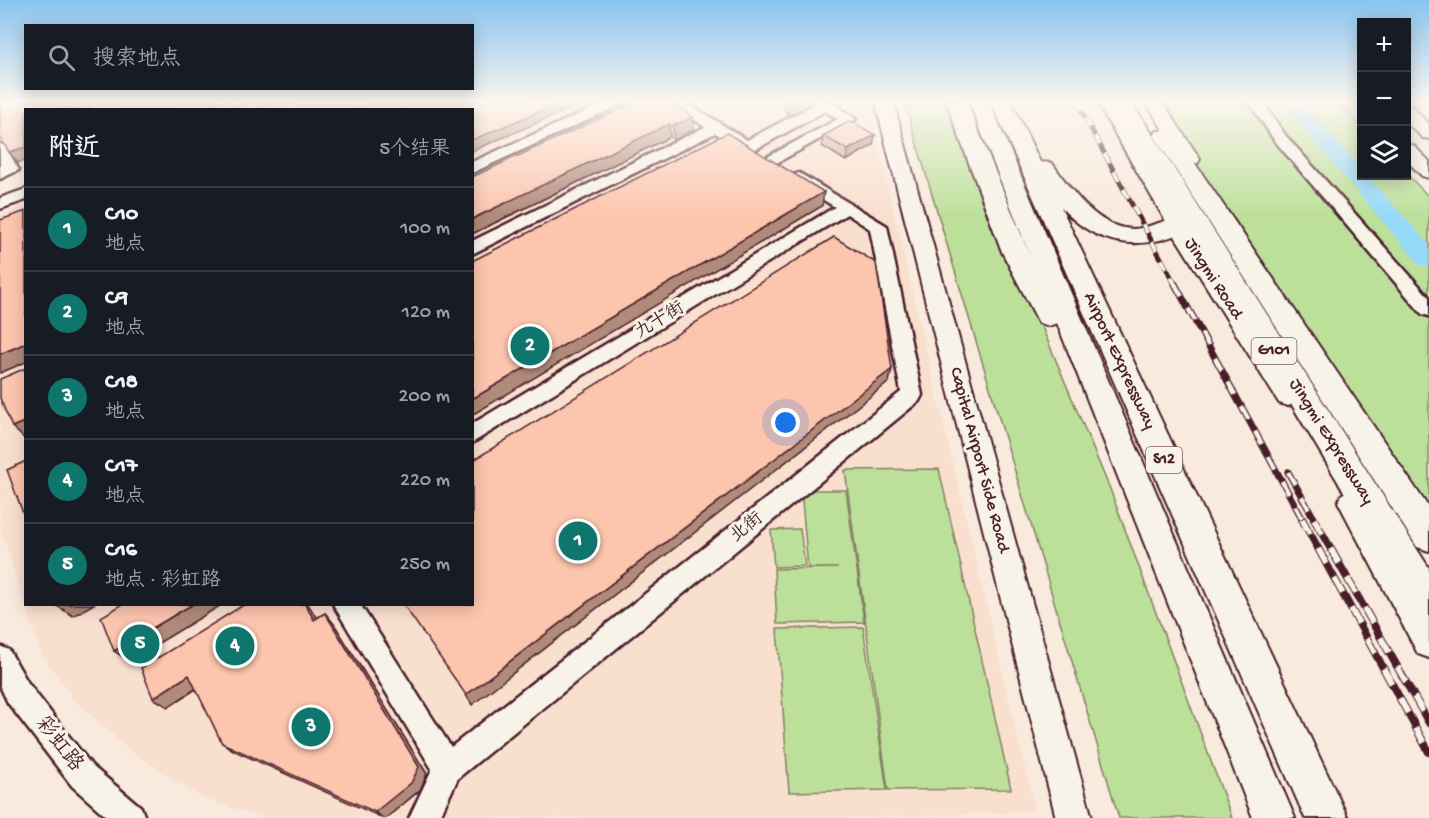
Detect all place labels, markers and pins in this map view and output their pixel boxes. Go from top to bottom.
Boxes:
pin: 2 [510,324,550,368]
pin: 1 [558,518,598,564]
pin: 5 [120,622,160,666]
pin: 4 [216,624,254,668]
pin: 3 [292,704,330,750]

